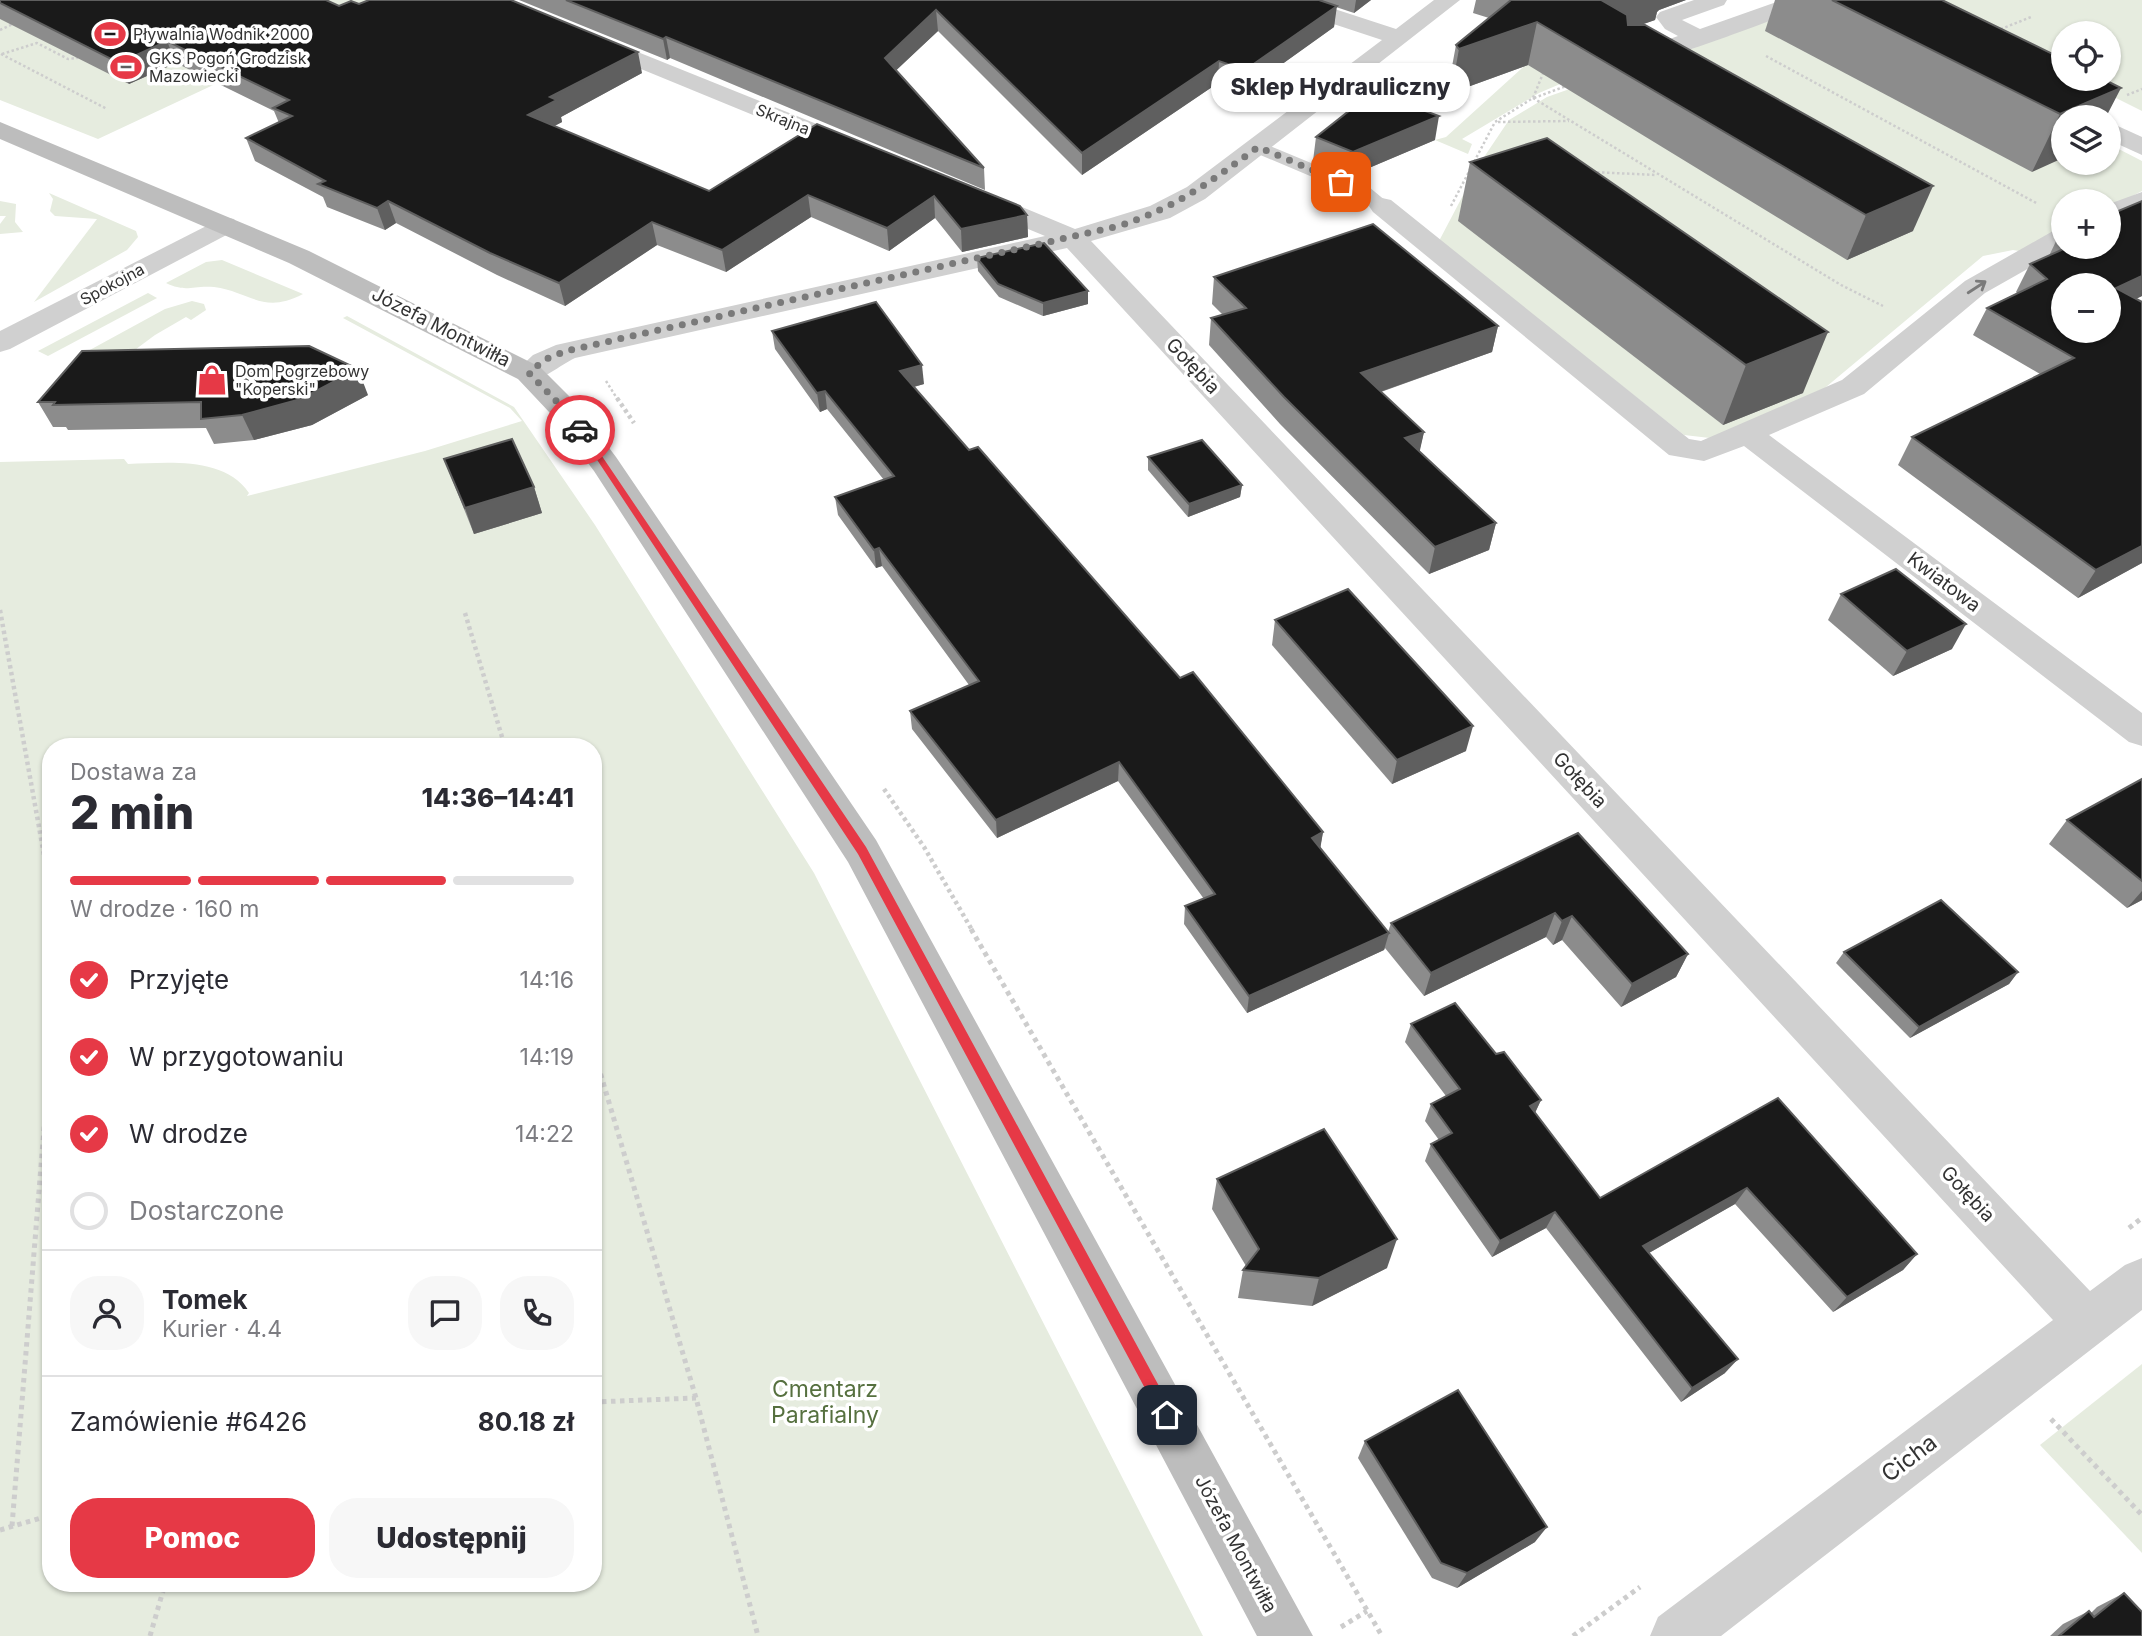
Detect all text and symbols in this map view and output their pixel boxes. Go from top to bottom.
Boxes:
sports icon: Pływalnia Wodnik 2000 [93,17,127,51]
map controls [2051,21,2121,343]
button: locate [2051,21,2121,91]
place label: Pływalnia Wodnik 2000 [133,24,310,44]
place label: GKS Pogoń Grodzisk Mazowiecki [149,48,307,86]
sports icon: GKS Pogoń Grodzisk Mazowiecki [109,50,143,84]
callout: Sklep Hydrauliczny [1212,63,1470,112]
text: Sklep Hydrauliczny [1230,73,1451,101]
street label: Skrajna [753,99,813,139]
button: layers [2051,105,2121,175]
pin [1311,152,1371,212]
icon: bag [1322,163,1360,201]
button: + [2051,189,2121,259]
street label: Spokojna [76,259,148,309]
button: − [2051,273,2121,343]
one-way arrow [1967,279,1987,293]
street label: Józefa Montwiłła [368,282,514,372]
street label: Gołębia [1161,333,1225,399]
place label: Dom Pogrzebowy "Koperski" [235,361,369,399]
shop icon: Dom Pogrzebowy "Koperski" [195,363,229,397]
courier [545,395,615,465]
icon: car [561,411,599,449]
street label: Kwiatowa [1903,547,1985,617]
street label: Gołębia [1548,747,1612,813]
text: Dostawa za [70,758,197,786]
text: 14:36–14:41 [421,782,574,813]
text: 2 min [70,784,194,840]
text: W drodze · 160 m [70,895,259,923]
icon: check [70,961,108,999]
text: Przyjęte [129,964,229,995]
text: 14:16 [520,966,574,994]
icon: check [70,1038,108,1076]
text: W przygotowaniu [129,1041,344,1072]
text: 14:19 [520,1043,574,1071]
icon: check [70,1115,108,1153]
text: W drodze [129,1118,248,1149]
text: 14:22 [515,1120,574,1148]
street label: Gołębia [1936,1161,2000,1227]
text: Dostarczone [129,1195,284,1226]
button: person [70,1276,144,1350]
button: chat [408,1276,482,1350]
button: phone [500,1276,574,1350]
text: Tomek [162,1284,248,1315]
text: Kurier · 4.4 [162,1315,282,1343]
park label: Cmentarz Parafialny [771,1375,879,1429]
pin [1137,1385,1197,1445]
icon: home [1148,1396,1186,1434]
text: Zamówienie #6426 [70,1406,307,1437]
text: 80.18 zł [478,1406,574,1437]
street label: Cicha [1876,1428,1942,1488]
street label: Józefa Montwiłła [1190,1471,1282,1617]
button: Pomoc [70,1498,315,1578]
button: Udostępnij [329,1498,574,1578]

